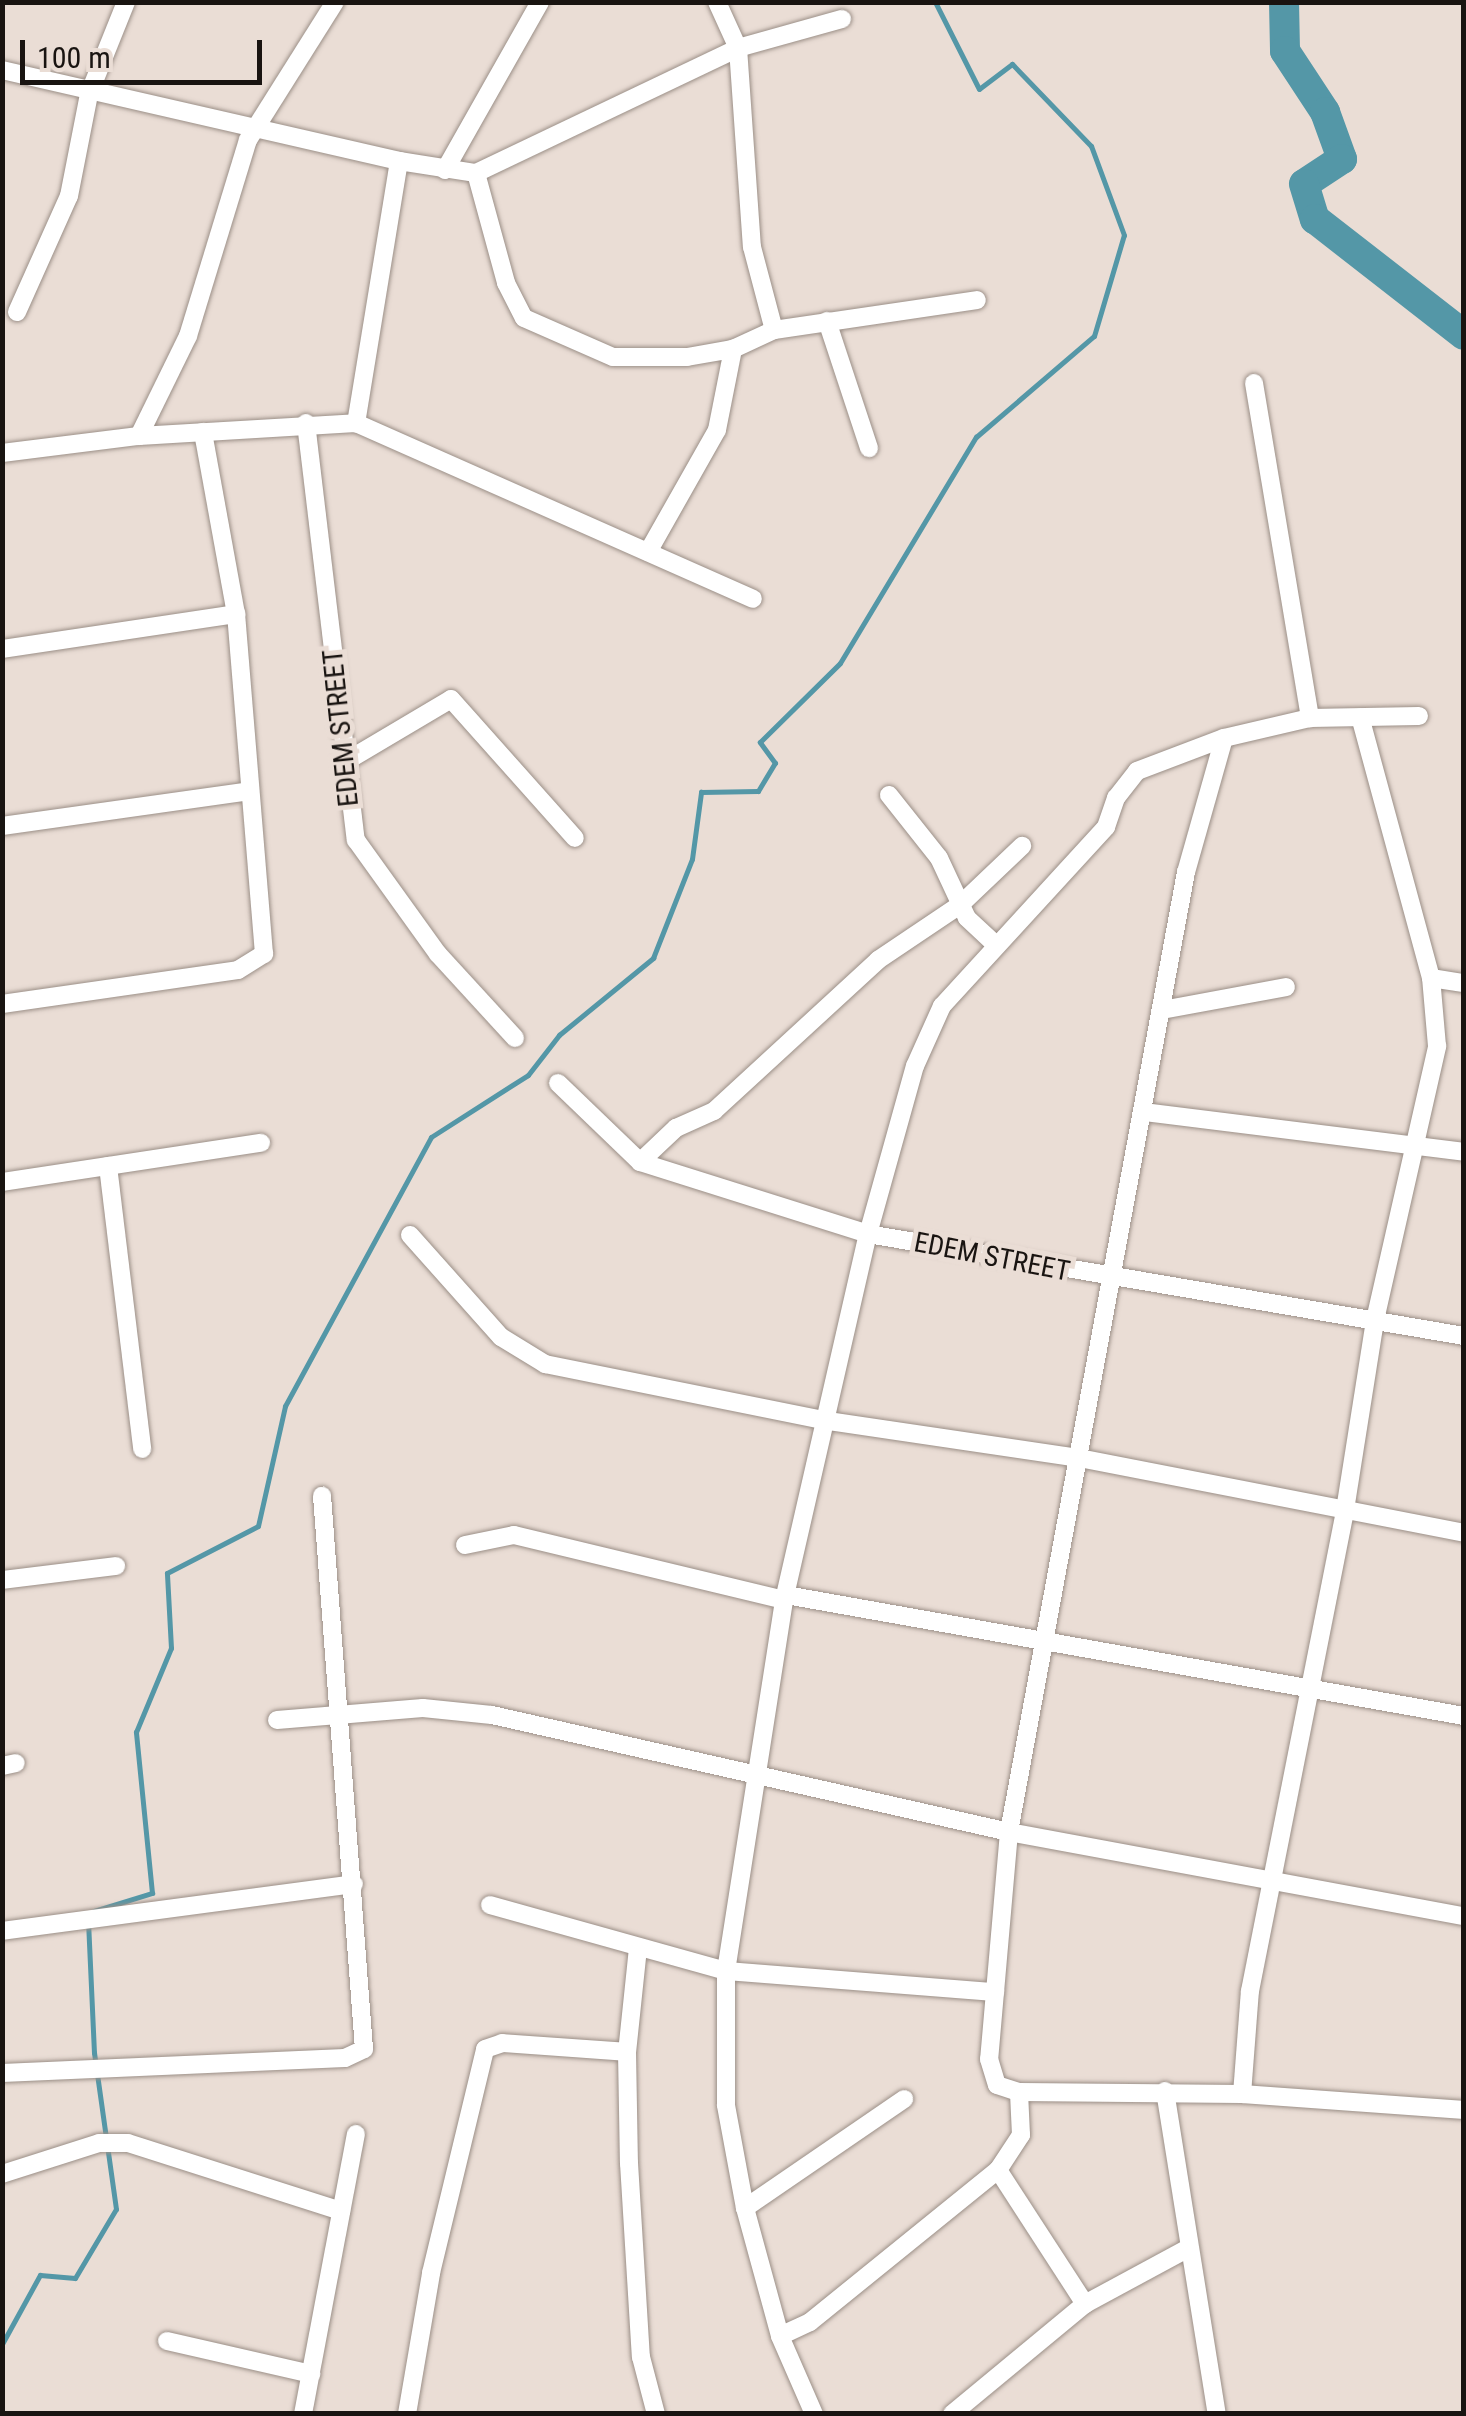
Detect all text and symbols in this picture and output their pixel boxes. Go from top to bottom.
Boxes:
scale bar [25,20,268,82]
text: 100 m [37,40,111,75]
street label: EDEM STREET [316,648,366,808]
street label: EDEM STREET [911,1225,1073,1289]

